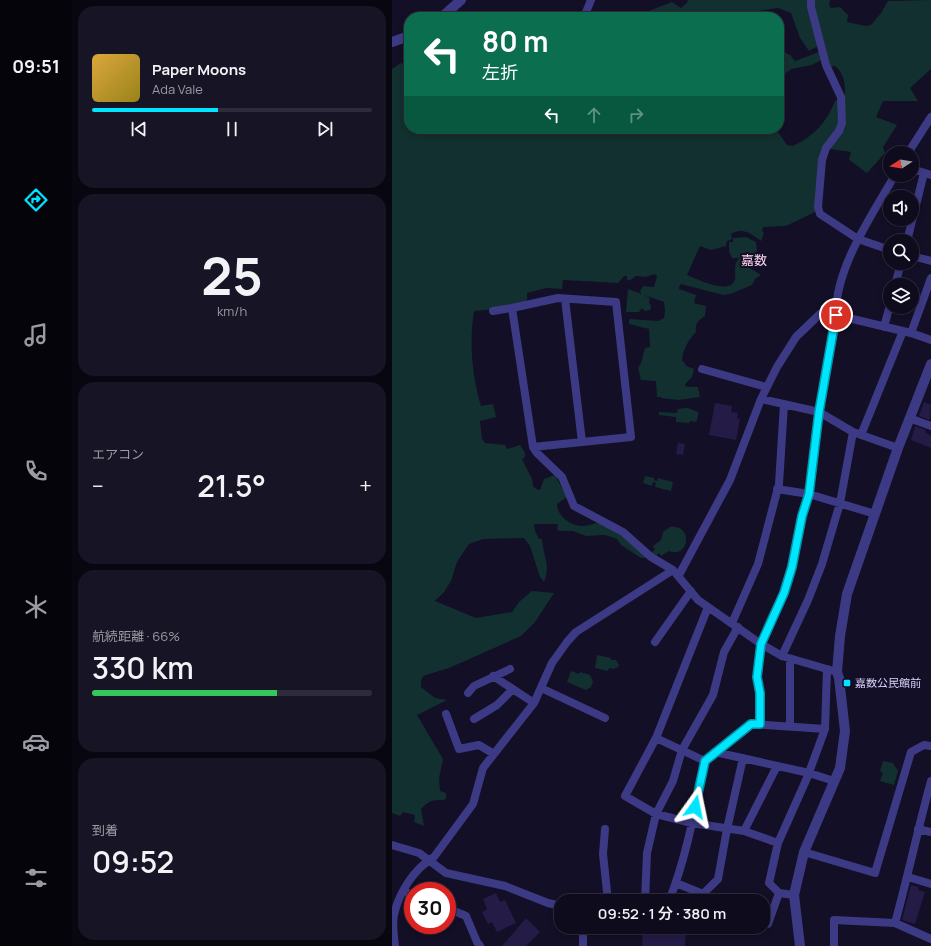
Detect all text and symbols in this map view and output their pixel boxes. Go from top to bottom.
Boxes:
text: 80 m [482,22,548,60]
icon: left [416,28,468,80]
text: 09:51 [12,54,60,78]
text: Paper Moons [152,59,246,80]
text: 左折 [482,60,518,84]
text: Ada Vale [152,80,203,98]
icon: left [541,104,563,126]
icon: ahead [583,104,605,126]
icon: right [625,104,647,126]
icon: previous [128,118,150,140]
icon: pause [221,118,243,140]
icon: next [314,118,336,140]
north arrow [883,146,919,182]
map controls [883,146,919,314]
icon: directions [22,186,50,214]
button: sound [883,190,919,226]
button: search [883,234,919,270]
text: 25 [201,240,263,311]
district label: 嘉数 [741,251,767,269]
button: layers [883,278,919,314]
pin [819,298,853,332]
text: km/h [217,302,247,320]
icon: arrive [825,304,847,326]
icon: music [22,321,50,349]
text: エアコン [92,445,144,463]
icon: phone [22,457,50,485]
text: 21.5° [197,465,266,506]
text: − [92,471,104,501]
text: + [359,471,372,501]
icon: climate [22,593,50,621]
text: 航続距離 · 66% [92,627,180,645]
text: 330 km [92,647,194,688]
place label: 嘉数公民館前 [855,675,921,690]
marker: 嘉数公民館前 [842,678,852,688]
icon: car [22,728,50,756]
position arrow [674,786,716,828]
text: 到着 [92,821,118,839]
text: 09:52 [92,841,174,882]
icon: filters [22,864,50,892]
speed limit sign: 30 [404,882,456,934]
text: 09:52 · 1 分 · 380 m [598,903,726,924]

